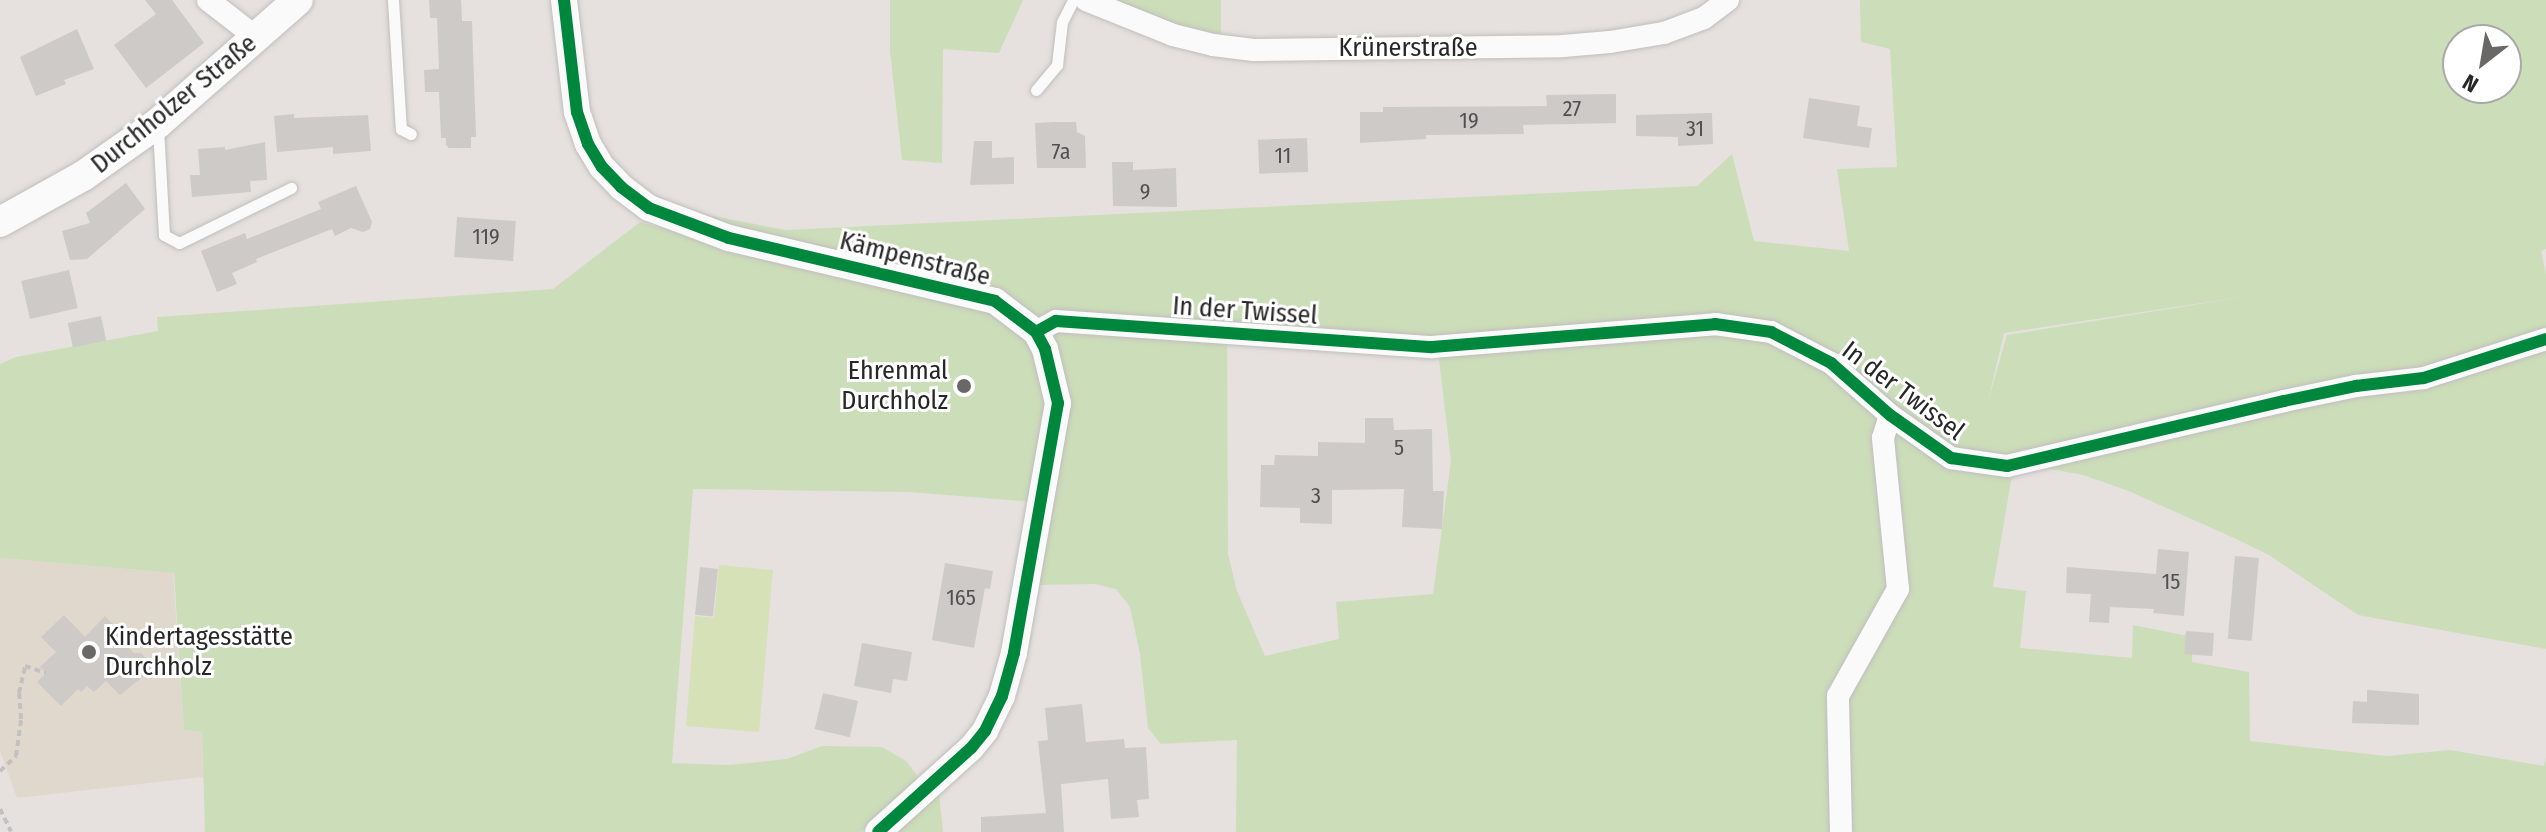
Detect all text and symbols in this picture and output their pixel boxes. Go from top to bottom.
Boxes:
north arrow [2442,24,2522,104]
street label: Durchholzer Straße [85,28,263,180]
street label: Krünerstraße [1338,32,1478,64]
text: N [2458,68,2483,98]
house number: 27 [1563,96,1581,122]
house number: 19 [1459,108,1479,134]
house number: 31 [1686,116,1704,142]
house number: 7a [1051,139,1071,165]
house number: 11 [1275,143,1291,169]
house number: 9 [1140,179,1150,205]
house number: 119 [472,224,500,250]
street label: Kämpenstraße [836,225,994,293]
street label: In der Twissel [1172,290,1318,332]
street label: In der Twissel [1836,335,1970,447]
place label: Ehrenmal Durchholz [841,355,948,416]
marker: Ehrenmal Durchholz [955,377,973,395]
house number: 5 [1394,435,1404,461]
house number: 3 [1311,483,1321,509]
house number: 15 [2162,569,2180,595]
house number: 165 [946,585,976,611]
place label: Kindertagesstätte Durchholz [105,621,293,682]
marker: Kindertagesstätte Durchholz [80,643,98,661]

